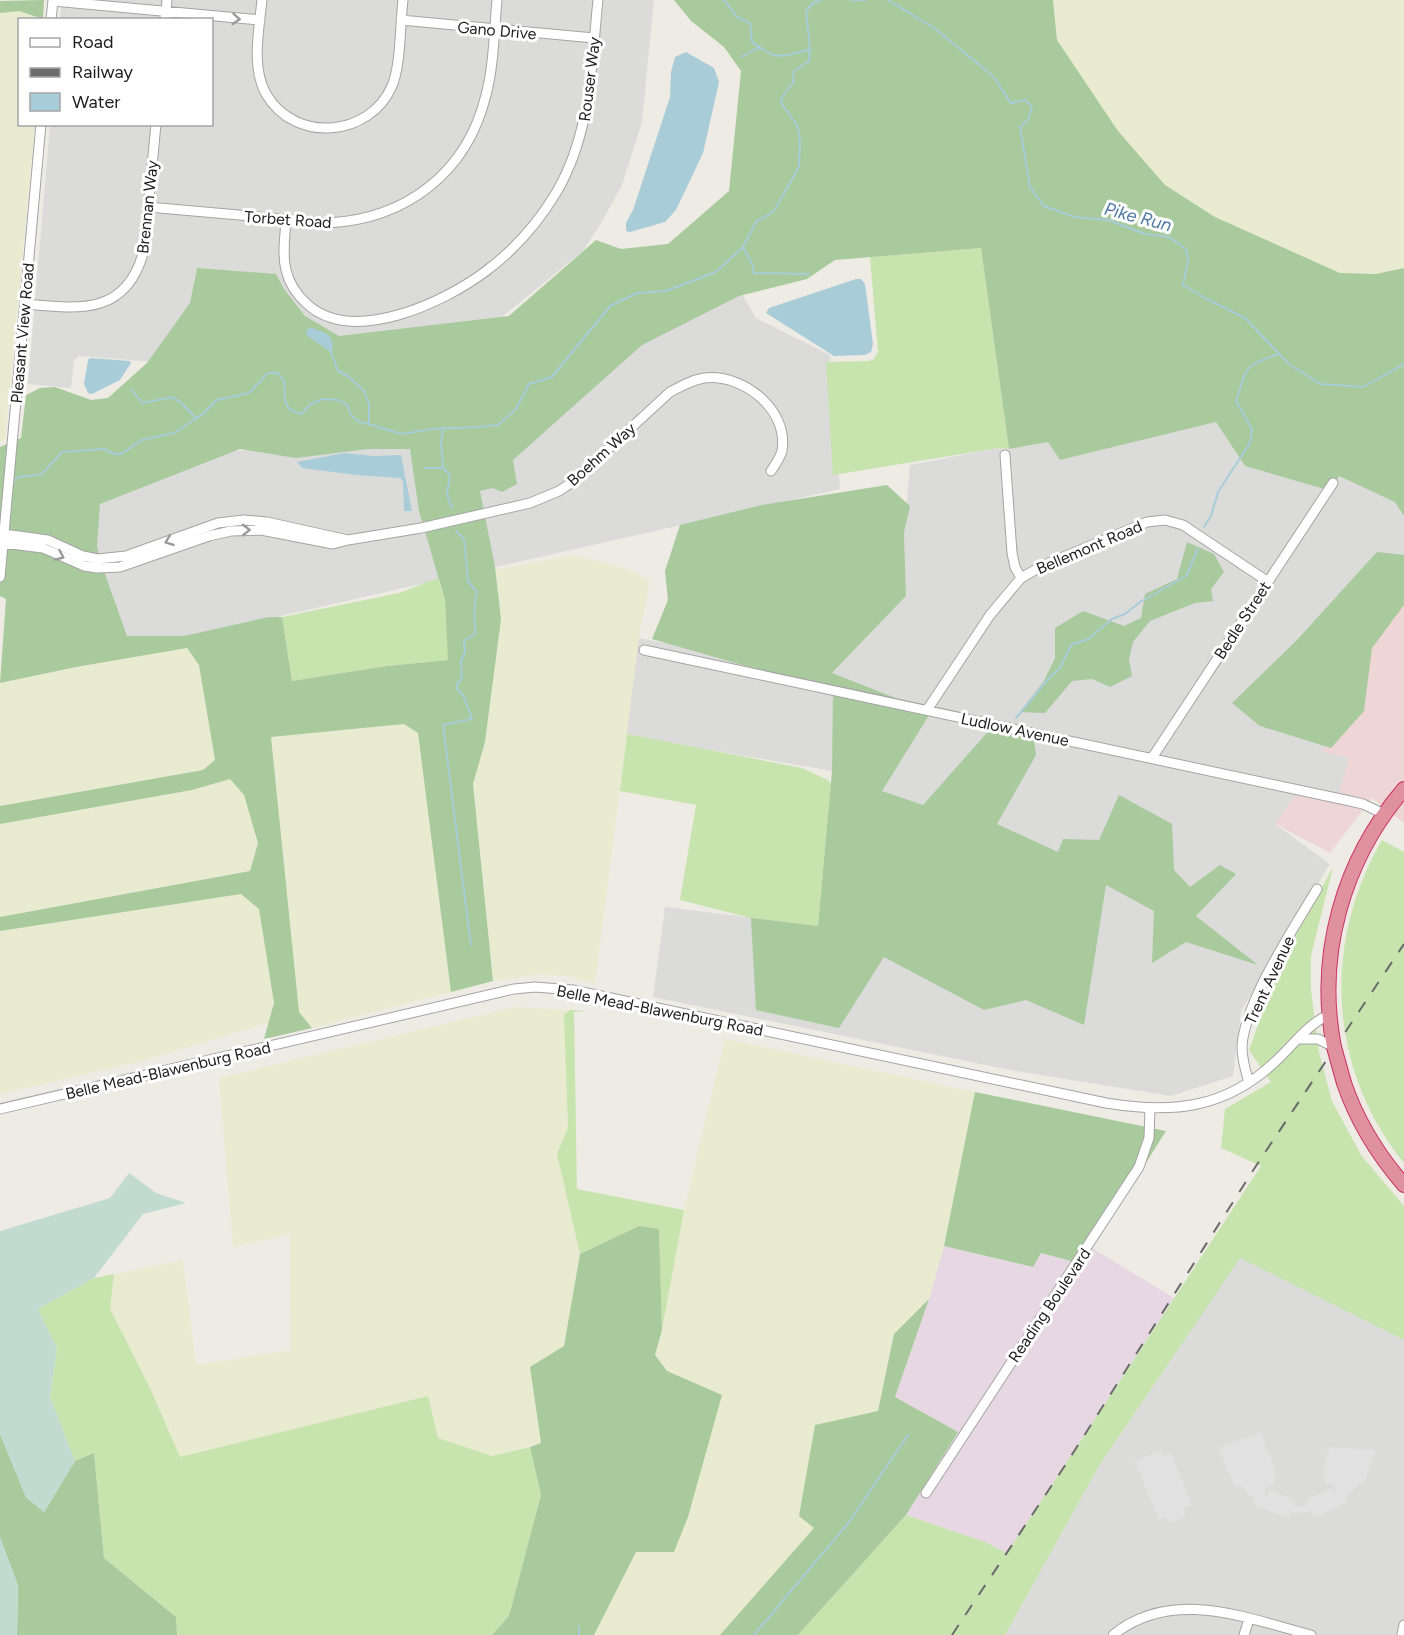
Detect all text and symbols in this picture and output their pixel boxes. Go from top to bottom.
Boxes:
one-way arrow [232,12,241,25]
legend [18,18,213,126]
street label: Gano Drive [457,18,538,43]
text: Road [72,31,113,53]
street label: Rouser Way [575,35,604,122]
text: Railway [72,61,134,83]
text: Water [72,91,120,113]
street label: Brennan Way [133,159,162,255]
water label: Pike Run [1102,197,1174,237]
street label: Torbet Road [244,207,332,232]
street label: Pleasant View Road [7,262,38,404]
street label: Boehm Way [563,418,640,490]
street label: Bellemont Road [1033,517,1145,578]
one-way arrow [242,524,251,536]
one-way arrow [164,533,174,546]
one-way arrow [53,549,64,561]
street label: Bedle Street [1210,578,1275,663]
street label: Ludlow Avenue [959,709,1071,750]
street label: Trent Avenue [1241,933,1298,1027]
street label: Belle Mead-Blawenburg Road [555,981,765,1040]
street label: Belle Mead-Blawenburg Road [64,1038,273,1103]
street label: Reading Boulevard [1004,1245,1095,1366]

